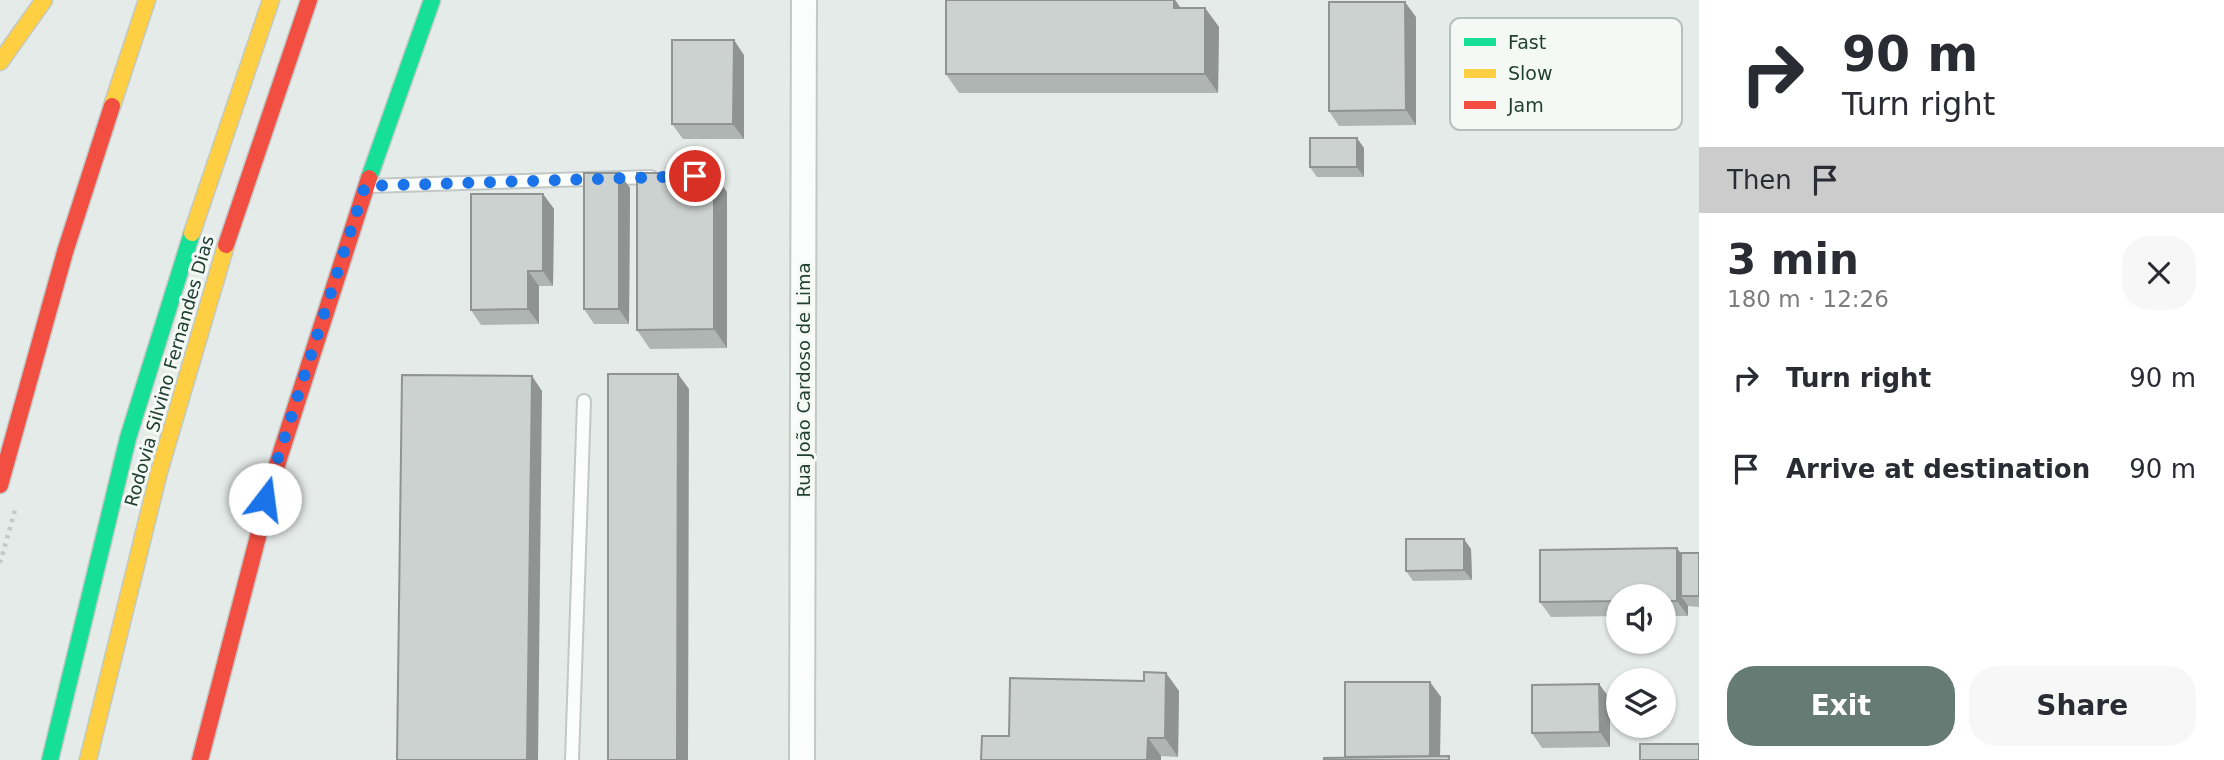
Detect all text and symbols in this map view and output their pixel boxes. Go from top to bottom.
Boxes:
legend [1450,18,1682,130]
text: 90 m [1842,26,1978,83]
icon: right [1727,28,1818,119]
text: Fast [1508,31,1546,53]
text: Slow [1508,62,1553,84]
text: Turn right [1842,85,1995,123]
text: Jam [1507,94,1544,116]
pin [665,146,725,206]
icon: arrive [676,157,714,195]
icon: arrive [1806,161,1844,199]
text: Then [1727,165,1792,195]
street label: Rodovia Silvino Fernandes Dias [120,233,218,509]
text: 3 min [1727,235,1859,284]
button: close [2122,236,2196,310]
street label: Rua João Cardoso de Lima [793,263,814,498]
text: 180 m · 12:26 [1727,286,1889,312]
icon: right [1727,359,1765,397]
text: Turn right [1786,363,1931,393]
text: 90 m [2129,363,2196,393]
icon: arrive [1727,450,1765,488]
text: Arrive at destination [1786,454,2090,484]
text: 90 m [2129,454,2196,484]
position arrow [228,462,302,536]
map controls [1606,584,1676,738]
button: sound [1606,584,1676,654]
button: Exit [1727,666,1955,746]
button: Share [1969,666,2196,746]
button: layers [1606,668,1676,738]

